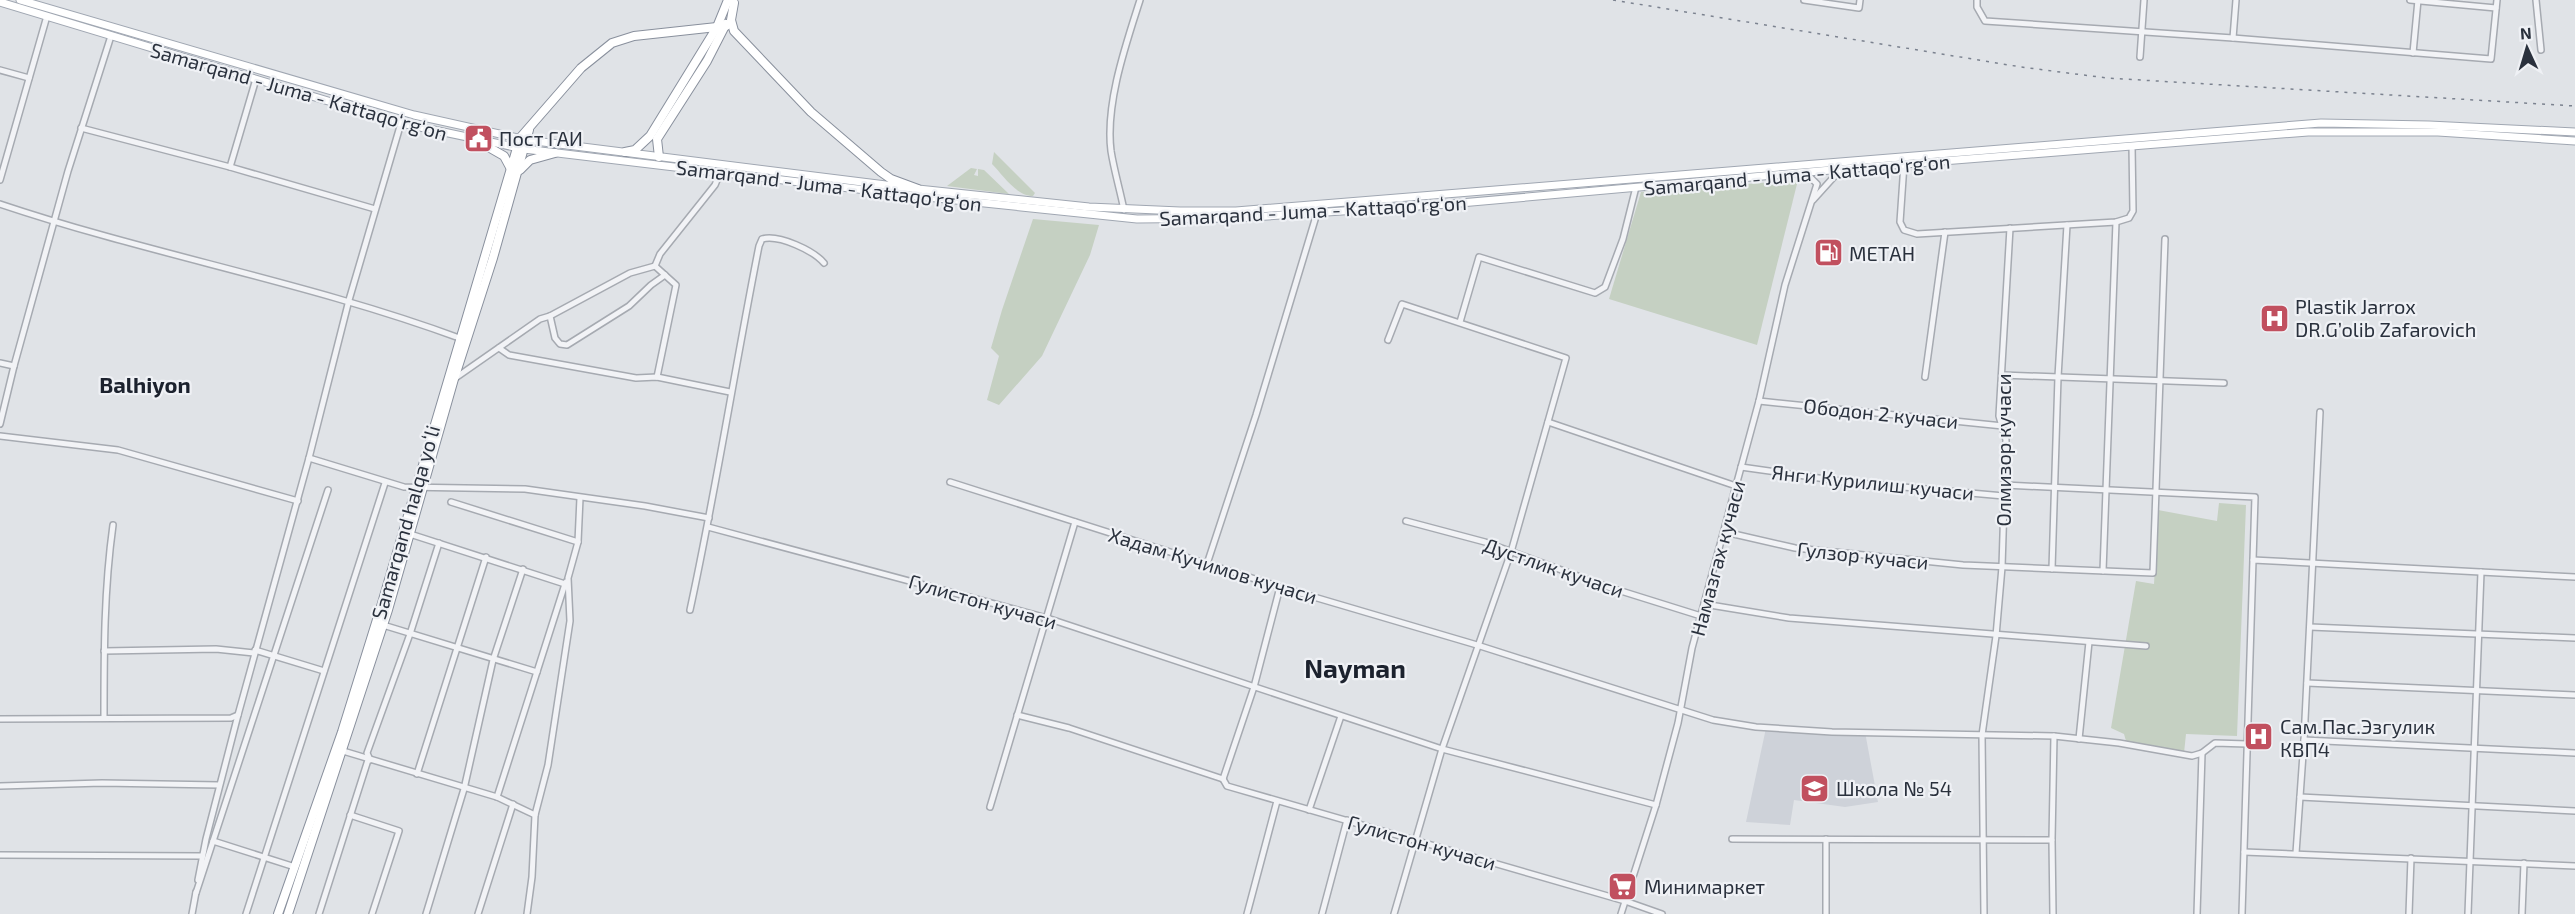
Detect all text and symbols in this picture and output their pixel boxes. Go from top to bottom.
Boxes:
north arrow [2497,18,2557,78]
text: N [2519,23,2532,42]
street label: Samarqand - Juma - Kattaqo‘rg‘on [148,37,450,145]
public building icon: Пост ГАИ [462,122,494,154]
place label: Пост ГАИ [499,126,583,150]
street label: Samarqand - Juma - Kattaqo‘rg‘on [1643,149,1951,199]
street label: Samarqand - Juma - Kattaqo‘rg‘on [675,154,983,216]
street label: Samarqand - Juma - Kattaqo‘rg‘on [1159,190,1467,230]
fuel station icon: МЕТАН [1812,237,1844,269]
place label: МЕТАН [1849,241,1915,265]
place label: Plastik Jarrox DR.G’olib Zafarovich [2295,294,2476,341]
hospital icon: Plastik Jarrox DR.G’olib Zafarovich [2258,302,2290,334]
district label: Balhiyon [99,371,191,398]
street label: Олмизор кучаси [1991,373,2016,527]
street label: Ободон 2 кучаси [1802,393,1960,434]
street label: Samarqand halqa yoʻli [366,422,444,622]
street label: Янги Курилиш кучаси [1771,459,1975,506]
street label: Намазгах кучаси [1685,477,1750,639]
street label: Хадам Кучимов кучаси [1106,522,1320,609]
street label: Дустлик кучаси [1480,532,1627,603]
street label: Гулзор кучаси [1796,536,1930,575]
street label: Гулистон кучаси [906,568,1060,635]
district label: Nayman [1304,652,1406,684]
place label: Сам.Пас.Эзгулик КВП4 [2280,714,2435,761]
hospital icon: Сам.Пас.Эзгулик КВП4 [2243,721,2275,753]
school or university icon: Школа № 54 [1799,772,1831,804]
place label: Школа № 54 [1836,776,1952,800]
street label: Гулистон кучаси [1345,809,1499,876]
supermarket icon: Минимаркет [1607,870,1639,902]
place label: Минимаркет [1644,874,1765,898]

